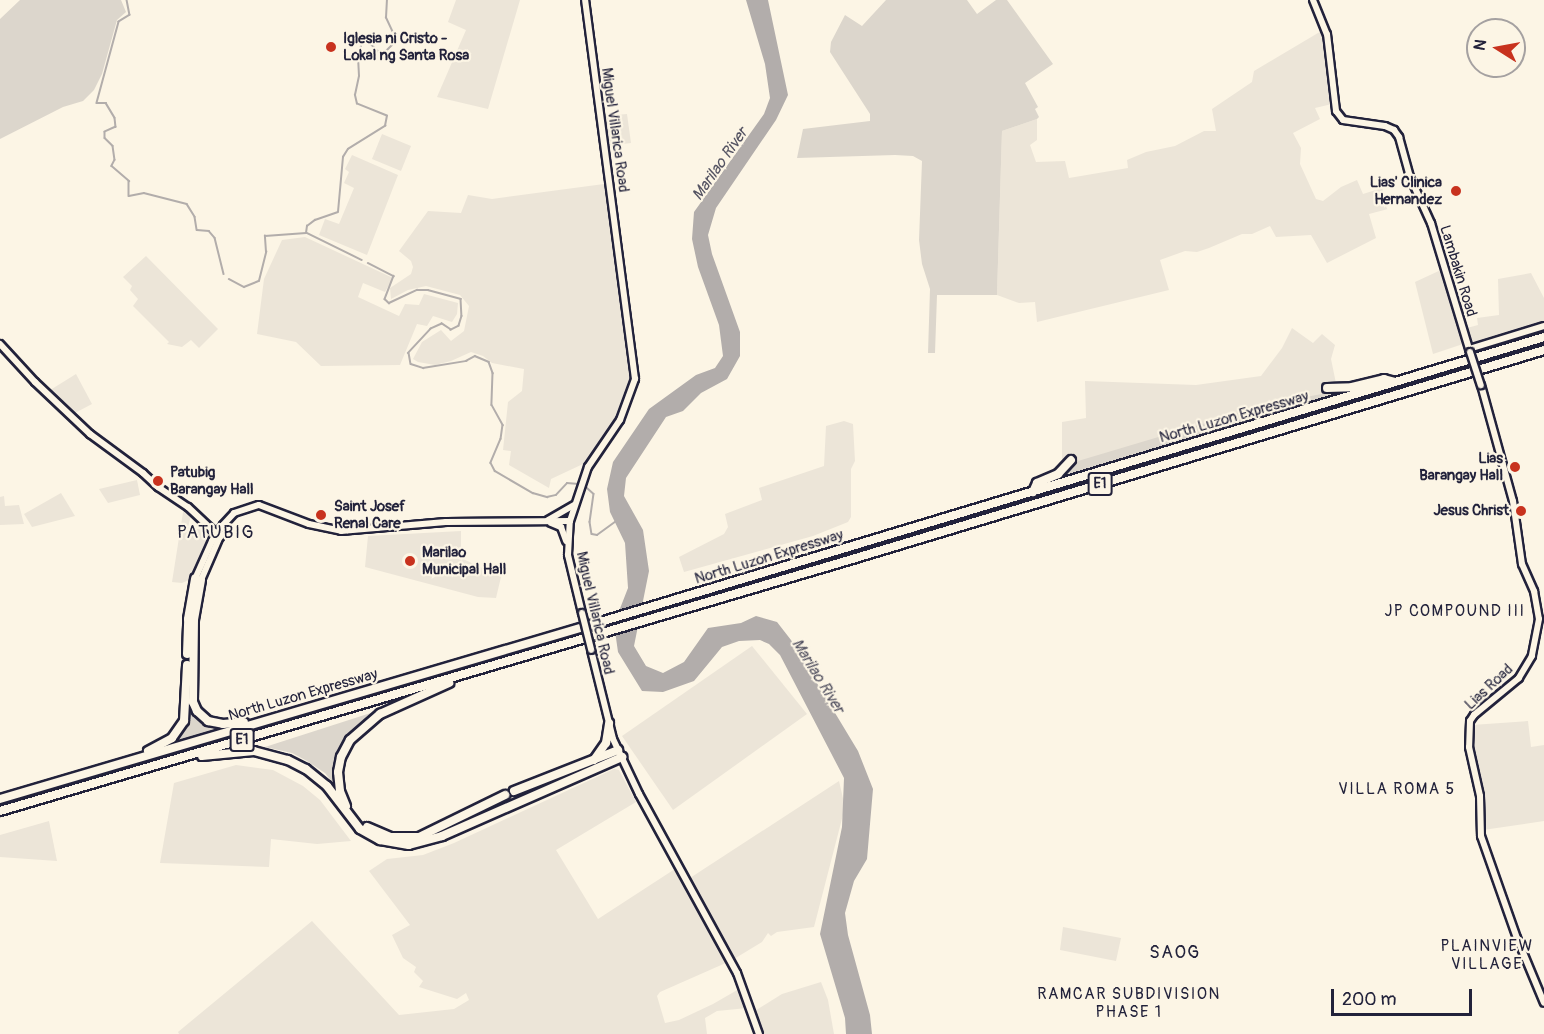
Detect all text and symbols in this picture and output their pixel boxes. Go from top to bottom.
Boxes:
north arrow [1466,18,1526,78]
place label: Iglesia ni Cristo - Lokal ng Santa Rosa [343,29,469,64]
text: N [1469,38,1491,52]
marker: Iglesia ni Cristo - Lokal ng Santa Rosa [324,40,338,54]
street label: Miguel Villarica Road [597,67,633,193]
water label: Marilao River [688,124,752,204]
place label: Lias' Clinica Hernandez [1370,173,1442,208]
marker: Lias' Clinica Hernandez [1447,182,1465,200]
street label: Lambakin Road [1436,223,1480,319]
street label: North Luzon Expressway [1157,387,1311,447]
place label: Lias Barangay Hall [1419,449,1503,484]
marker: Lias Barangay Hall [1508,460,1522,474]
place label: Patubig Barangay Hall [170,463,254,498]
road number: E1 [1086,473,1114,495]
marker: Patubig Barangay Hall [151,474,165,488]
place label: Saint Josef Renal Care [334,497,405,532]
place label: Jesus Christ [1433,502,1509,520]
marker: Jesus Christ [1514,504,1528,518]
marker: Saint Josef Renal Care [312,506,330,524]
district label: PATUBIG [177,522,255,544]
street label: North Luzon Expressway [693,526,845,588]
place label: Marilao Municipal Hall [422,543,506,578]
street label: Miguel Villarica Road [572,550,618,676]
marker: Marilao Municipal Hall [403,554,417,568]
district label: JP COMPOUND III [1385,601,1525,621]
water label: Marilao River [788,635,848,717]
street label: Lias Road [1461,660,1517,714]
street label: North Luzon Expressway [226,665,380,725]
road number: E1 [228,729,256,751]
district label: VILLA ROMA 5 [1338,779,1456,799]
district label: PLAINVIEW VILLAGE [1440,936,1534,974]
district label: SAOG [1149,942,1201,964]
scale bar [1334,977,1475,1015]
district label: RAMCAR SUBDIVISION PHASE 1 [1037,984,1221,1022]
text: 200 m [1342,988,1397,1011]

